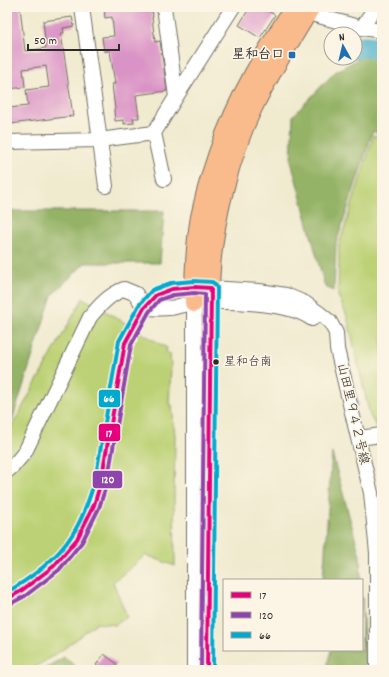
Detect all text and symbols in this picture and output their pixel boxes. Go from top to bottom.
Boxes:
scale bar [28,26,119,52]
north arrow [323,26,363,66]
text: N [338,30,346,46]
text: 50 m [34,33,57,50]
place label: 星和台口 [232,46,284,65]
marker: 星和台口 [287,50,297,60]
place label: 星和台南 [224,354,272,371]
marker: 星和台南 [211,357,221,367]
street label: 山田里９４２号線 [331,361,373,468]
line badge: 66 [98,389,121,408]
text: 66 [104,392,115,408]
line badge: 17 [98,423,121,442]
text: 17 [106,427,113,443]
line badge: 120 [92,470,123,489]
text: 120 [101,473,115,489]
legend [223,579,363,651]
text: 17 [259,588,267,605]
text: 120 [259,608,273,625]
text: 66 [259,628,271,645]

